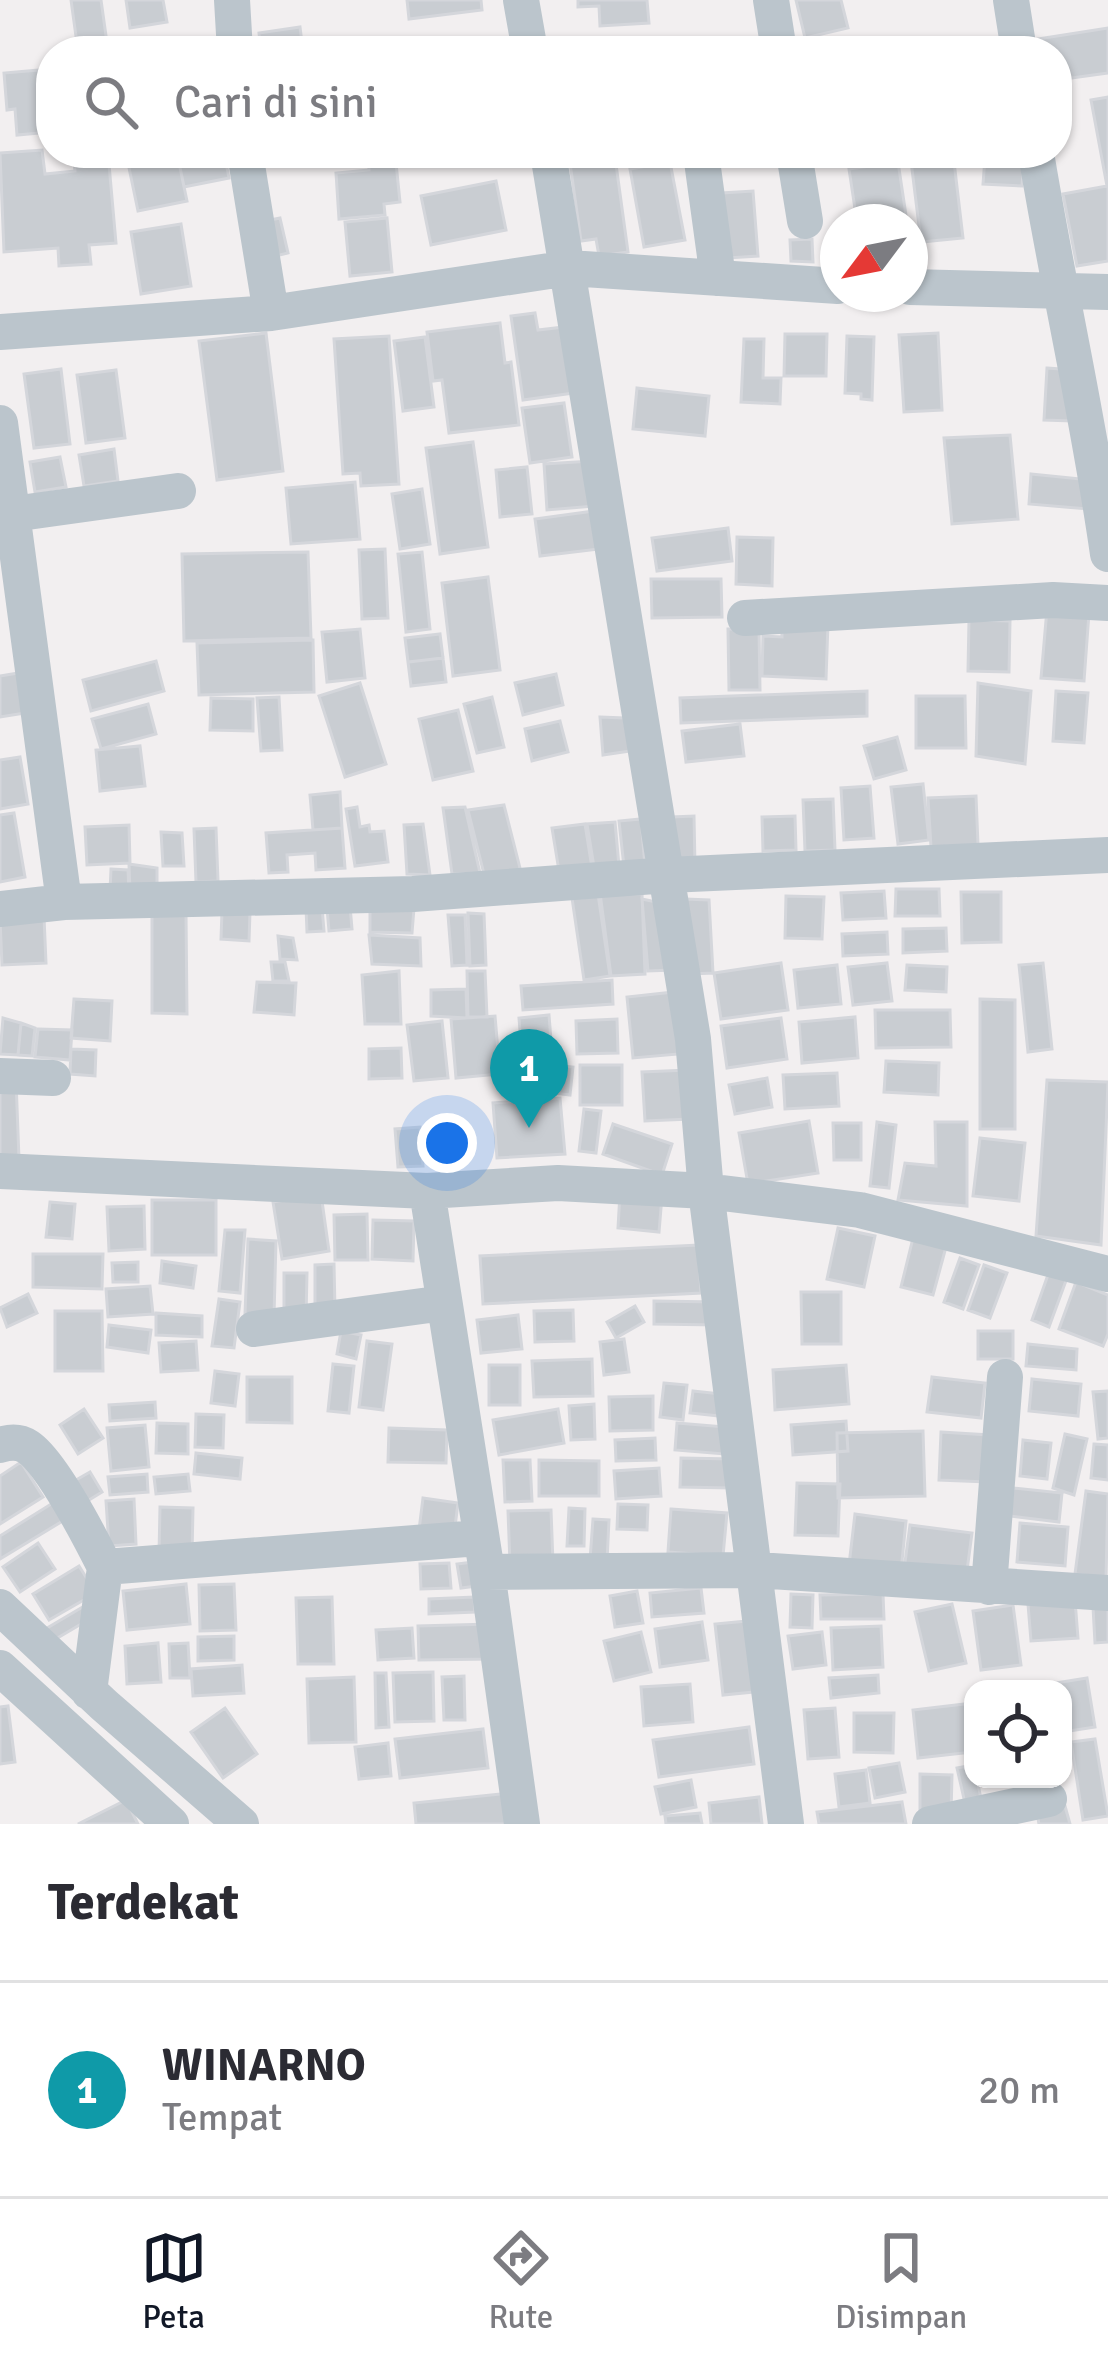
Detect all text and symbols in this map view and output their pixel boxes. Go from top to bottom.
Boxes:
search box [36,36,1072,168]
icon: search [78,69,144,135]
text: Cari di sini [174,75,378,130]
north arrow [820,204,928,312]
pin: 1 [490,1029,568,1128]
your location [417,1113,477,1173]
map controls [964,1680,1072,1788]
button: locate [964,1680,1072,1788]
text: Terdekat [48,1871,239,1934]
text: WINARNO [162,2038,366,2093]
text: 1 [76,2066,98,2114]
text: 20 m [978,2066,1060,2114]
text: Tempat [162,2093,282,2141]
tab: Peta [141,2225,207,2338]
tab: Rute [488,2225,554,2338]
tab: Disimpan [835,2225,967,2338]

